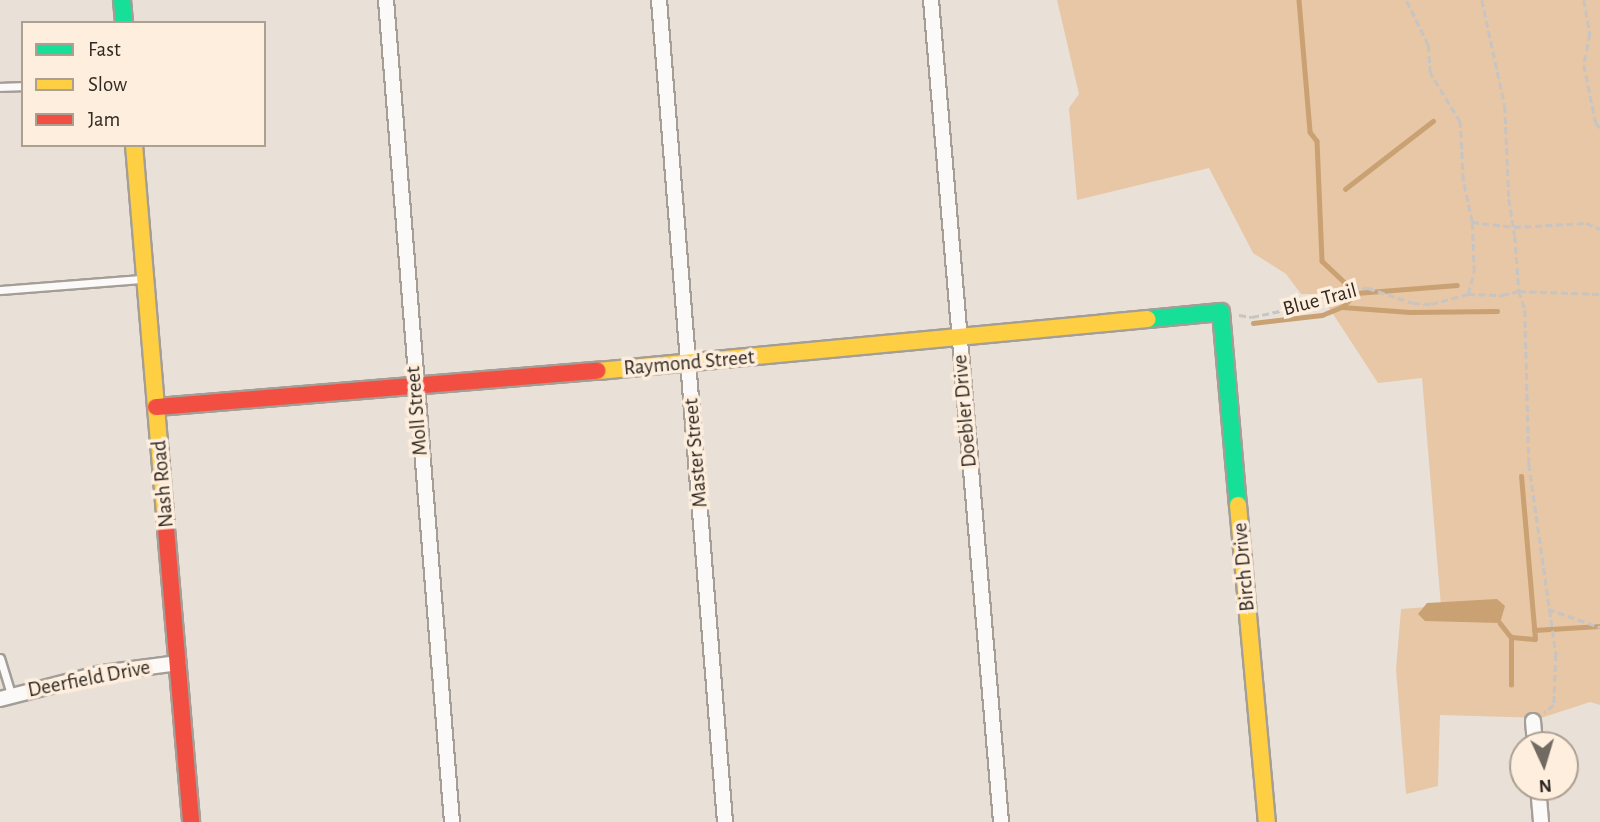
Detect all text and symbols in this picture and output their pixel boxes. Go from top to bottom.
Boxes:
legend [21,21,266,147]
text: Fast [88,39,121,60]
text: Slow [88,74,127,95]
text: Jam [88,109,120,130]
street label: Blue Trail [1280,278,1360,322]
street label: Raymond Street [623,345,755,381]
street label: Doebler Drive [948,354,982,468]
street label: Moll Street [401,365,433,457]
street label: Master Street [679,397,713,509]
street label: Nash Road [147,439,179,529]
street label: Birch Drive [1228,521,1260,613]
street label: Deerfield Drive [26,655,152,703]
north arrow [1509,731,1579,801]
text: N [1538,776,1553,795]

